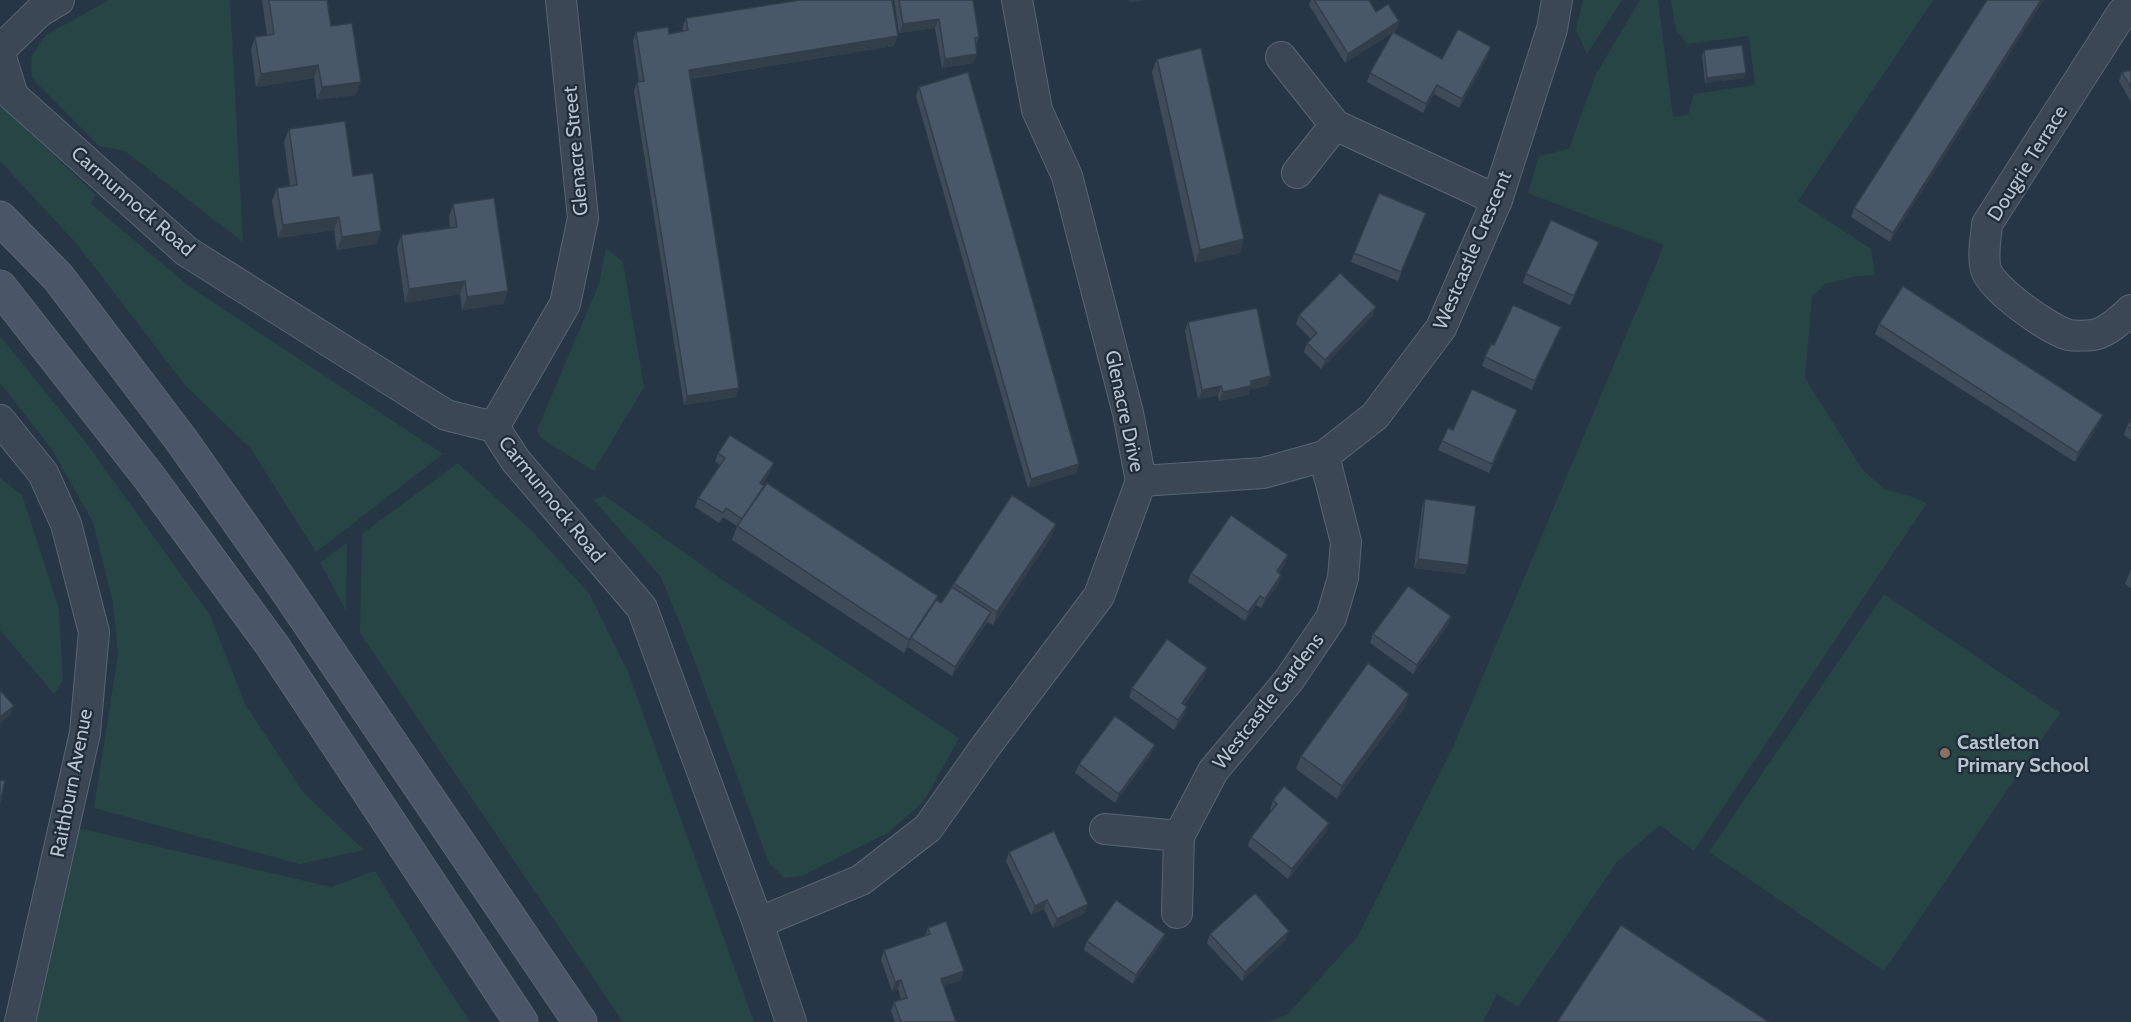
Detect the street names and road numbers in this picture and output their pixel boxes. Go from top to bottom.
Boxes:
street label: Glenacre Street [557,85,593,217]
street label: Dougrie Terrace [1982,101,2072,225]
street label: Carmunnock Road [66,141,200,261]
street label: Westcastle Crescent [1428,167,1516,333]
street label: Glenacre Drive [1100,348,1150,474]
street label: Carmunnock Road [494,431,610,567]
street label: Westcastle Gardens [1207,628,1329,774]
street label: Raithburn Avenue [45,707,97,859]

